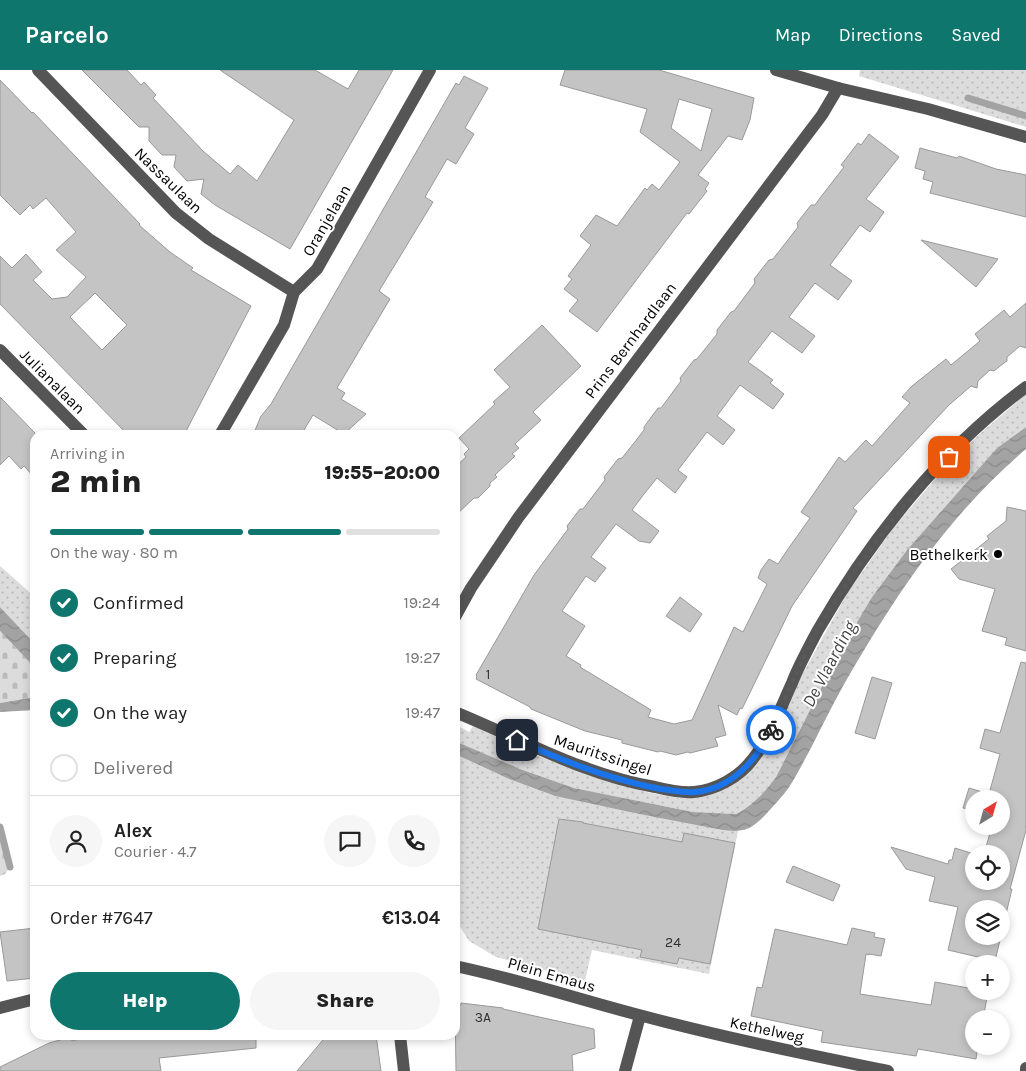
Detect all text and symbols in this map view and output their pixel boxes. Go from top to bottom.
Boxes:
text: Parcelo [25,21,109,49]
text: Map [775,24,811,46]
text: Directions [839,24,923,46]
text: Saved [951,24,1001,46]
street label: Nassaulaan [131,143,206,217]
street label: Oranjelaan [298,181,355,259]
street label: Prins Bernhardlaan [581,279,680,402]
street label: Julianalaan [16,345,89,418]
pin [928,436,970,478]
icon: bag [935,443,963,471]
text: Arriving in [50,444,125,463]
text: 19:55–20:00 [324,462,440,484]
text: 2 min [50,463,142,500]
text: On the way · 80 m [50,543,178,562]
place label: Bethelkerk [909,545,988,564]
marker: Bethelkerk [992,548,1004,560]
icon: check [50,589,78,617]
text: Confirmed [93,592,184,614]
text: 19:24 [404,593,440,612]
water label: De Vlaarding [797,616,861,711]
icon: check [50,644,78,672]
text: Preparing [93,647,176,669]
text: 19:27 [405,648,440,667]
house number: 1 [486,666,490,683]
icon: check [50,699,78,727]
text: On the way [93,702,187,724]
text: 19:47 [405,703,440,722]
courier [746,705,796,755]
icon: bike [757,716,785,744]
pin [496,719,538,761]
icon: home [503,726,531,754]
street label: Mauritssingel [552,730,654,779]
text: Delivered [93,757,173,779]
north arrow [965,790,1010,835]
map controls [965,790,1010,1055]
button: person [50,815,102,867]
button: chat [324,815,376,867]
button: phone [388,815,440,867]
text: Alex [114,820,152,842]
text: Courier · 4.7 [114,842,197,861]
button: locate [965,845,1010,890]
button: layers [965,900,1010,945]
text: Order #7647 [50,907,153,929]
text: €13.04 [382,907,440,929]
house number: 24 [665,934,681,951]
street label: Plein Emaus [506,953,598,996]
button: + [965,955,1010,1000]
button: Help [50,972,240,1030]
button: Share [250,972,440,1030]
house number: 3A [475,1009,491,1026]
button: − [965,1010,1010,1055]
street label: Kethelweg [728,1012,806,1047]

